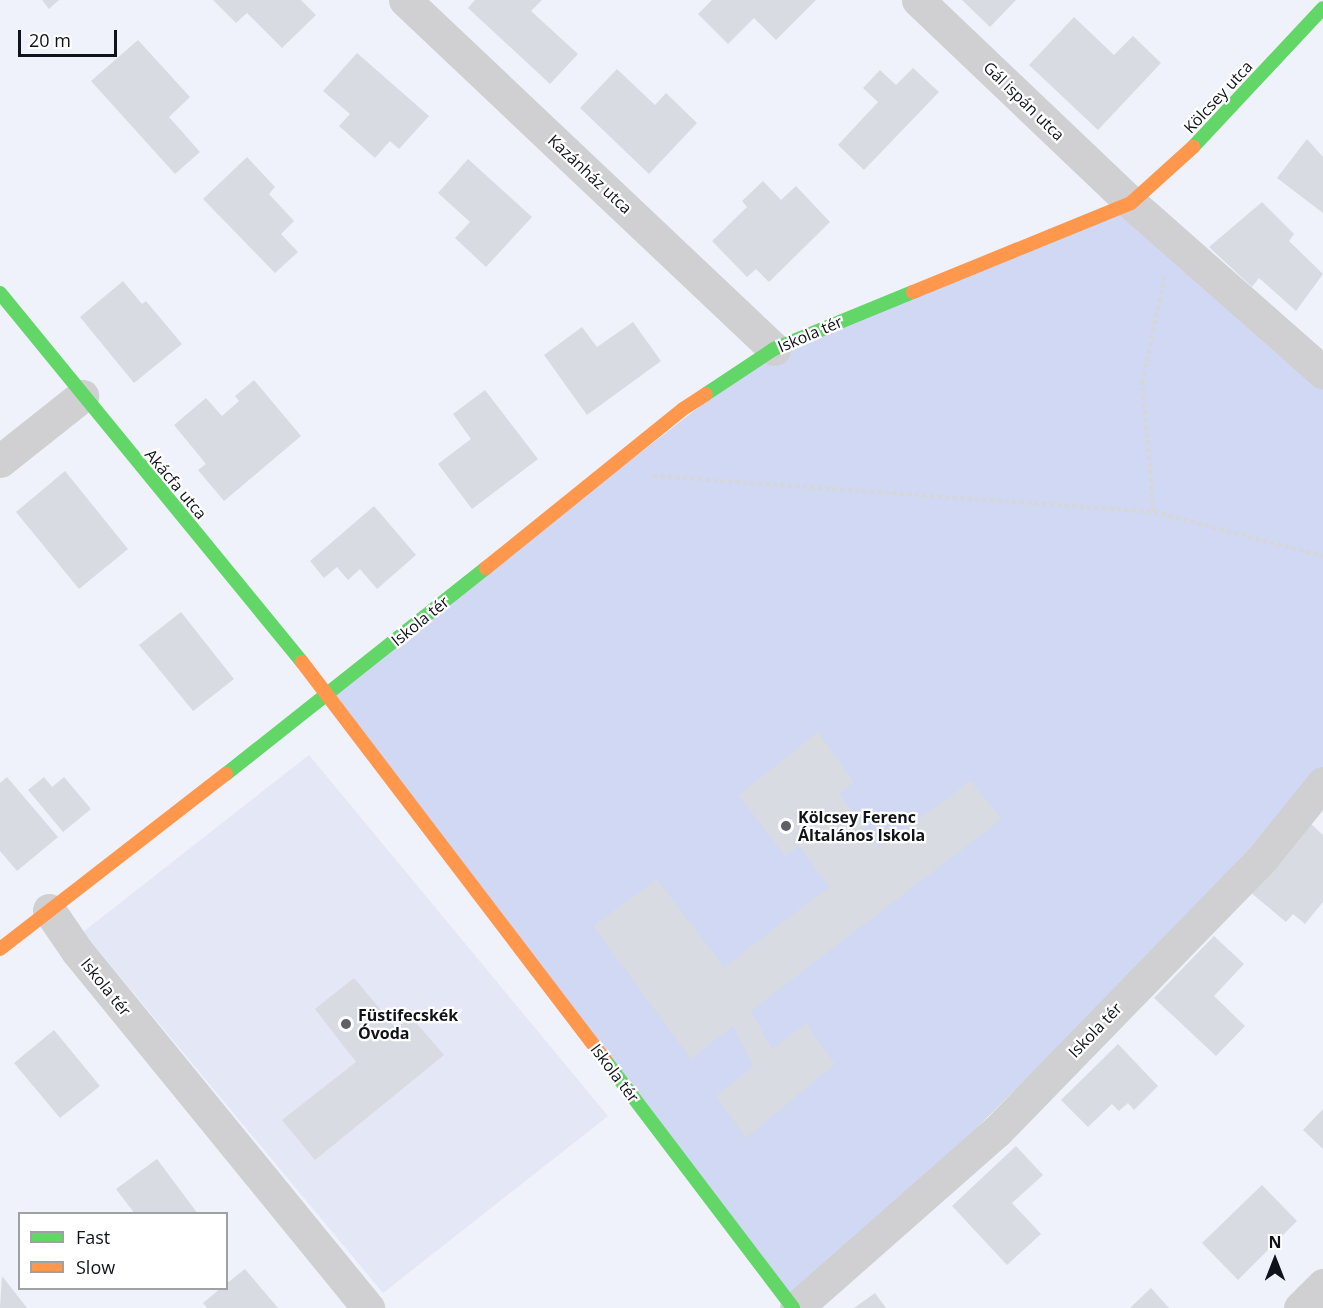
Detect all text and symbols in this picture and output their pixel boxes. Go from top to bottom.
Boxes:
scale bar [21,18,120,56]
text: 20 m [29,28,71,52]
street label: Kölcsey utca [1180,57,1256,137]
street label: Gál ispán utca [980,58,1068,144]
street label: Kazánház utca [544,130,636,218]
street label: Iskola tér [775,312,845,356]
street label: Akácfa utca [141,445,211,523]
street label: Iskola tér [387,592,453,650]
place label: Kölcsey Ferenc Általános Iskola [798,807,925,845]
marker: Kölcsey Ferenc Általános Iskola [779,819,793,833]
street label: Iskola tér [77,954,135,1020]
street label: Iskola tér [1064,999,1126,1061]
place label: Füstifecskék Óvoda [358,1005,458,1043]
marker: Füstifecskék Óvoda [339,1017,353,1031]
street label: Iskola tér [587,1040,643,1106]
legend [18,1212,228,1290]
text: Fast [76,1225,110,1249]
north arrow [1245,1230,1305,1290]
text: N [1268,1231,1282,1253]
text: Slow [76,1255,115,1279]

